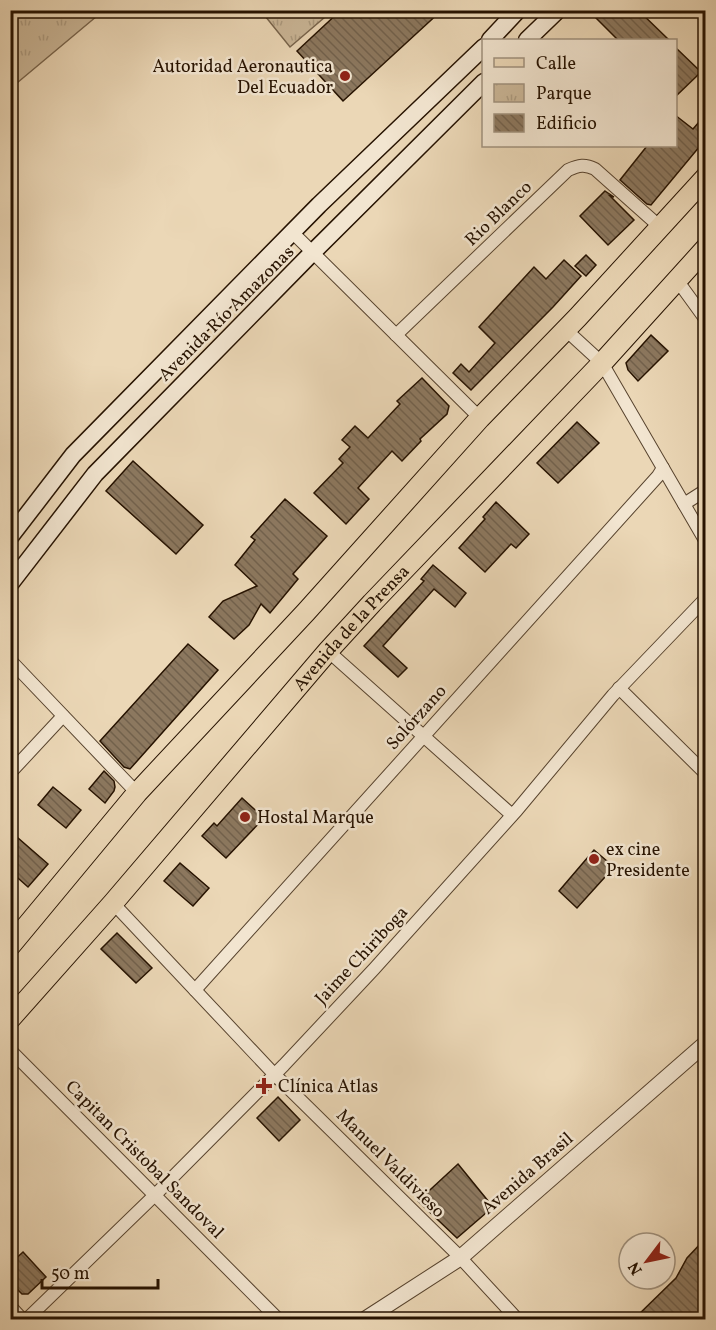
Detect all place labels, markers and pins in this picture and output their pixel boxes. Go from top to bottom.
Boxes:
place label: Autoridad Aeronautica Del Ecuador [152,55,333,101]
marker: Autoridad Aeronautica Del Ecuador [338,69,352,83]
place label: Hostal Marque [257,806,374,831]
marker: Hostal Marque [238,810,252,824]
place label: ex cine Presidente [606,838,690,884]
marker: ex cine Presidente [587,852,601,866]
place label: Clínica Atlas [278,1075,378,1100]
marker: Clínica Atlas [255,1077,273,1095]

